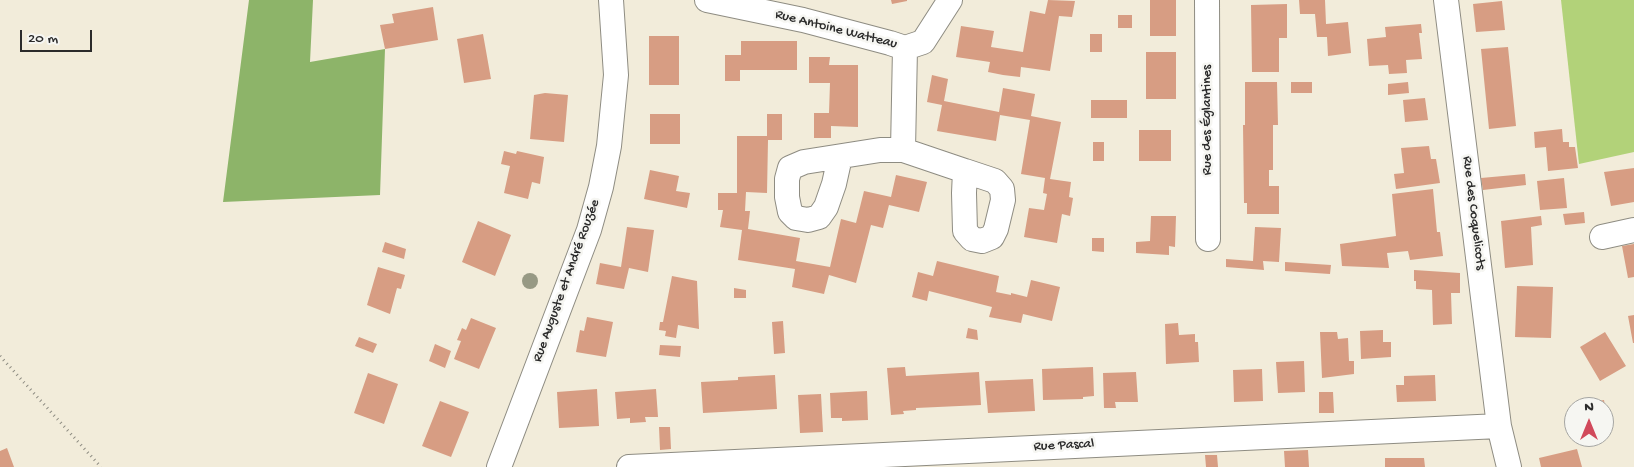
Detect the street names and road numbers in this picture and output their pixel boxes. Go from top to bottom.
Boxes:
street label: Rue Antoine Watteau [773,7,899,53]
street label: Rue des Églantines [1200,65,1216,175]
street label: Rue des Coquelicots [1458,155,1488,271]
street label: Rue Auguste et André Rouzée [530,197,604,365]
street label: Rue Pascal [1033,436,1095,456]

